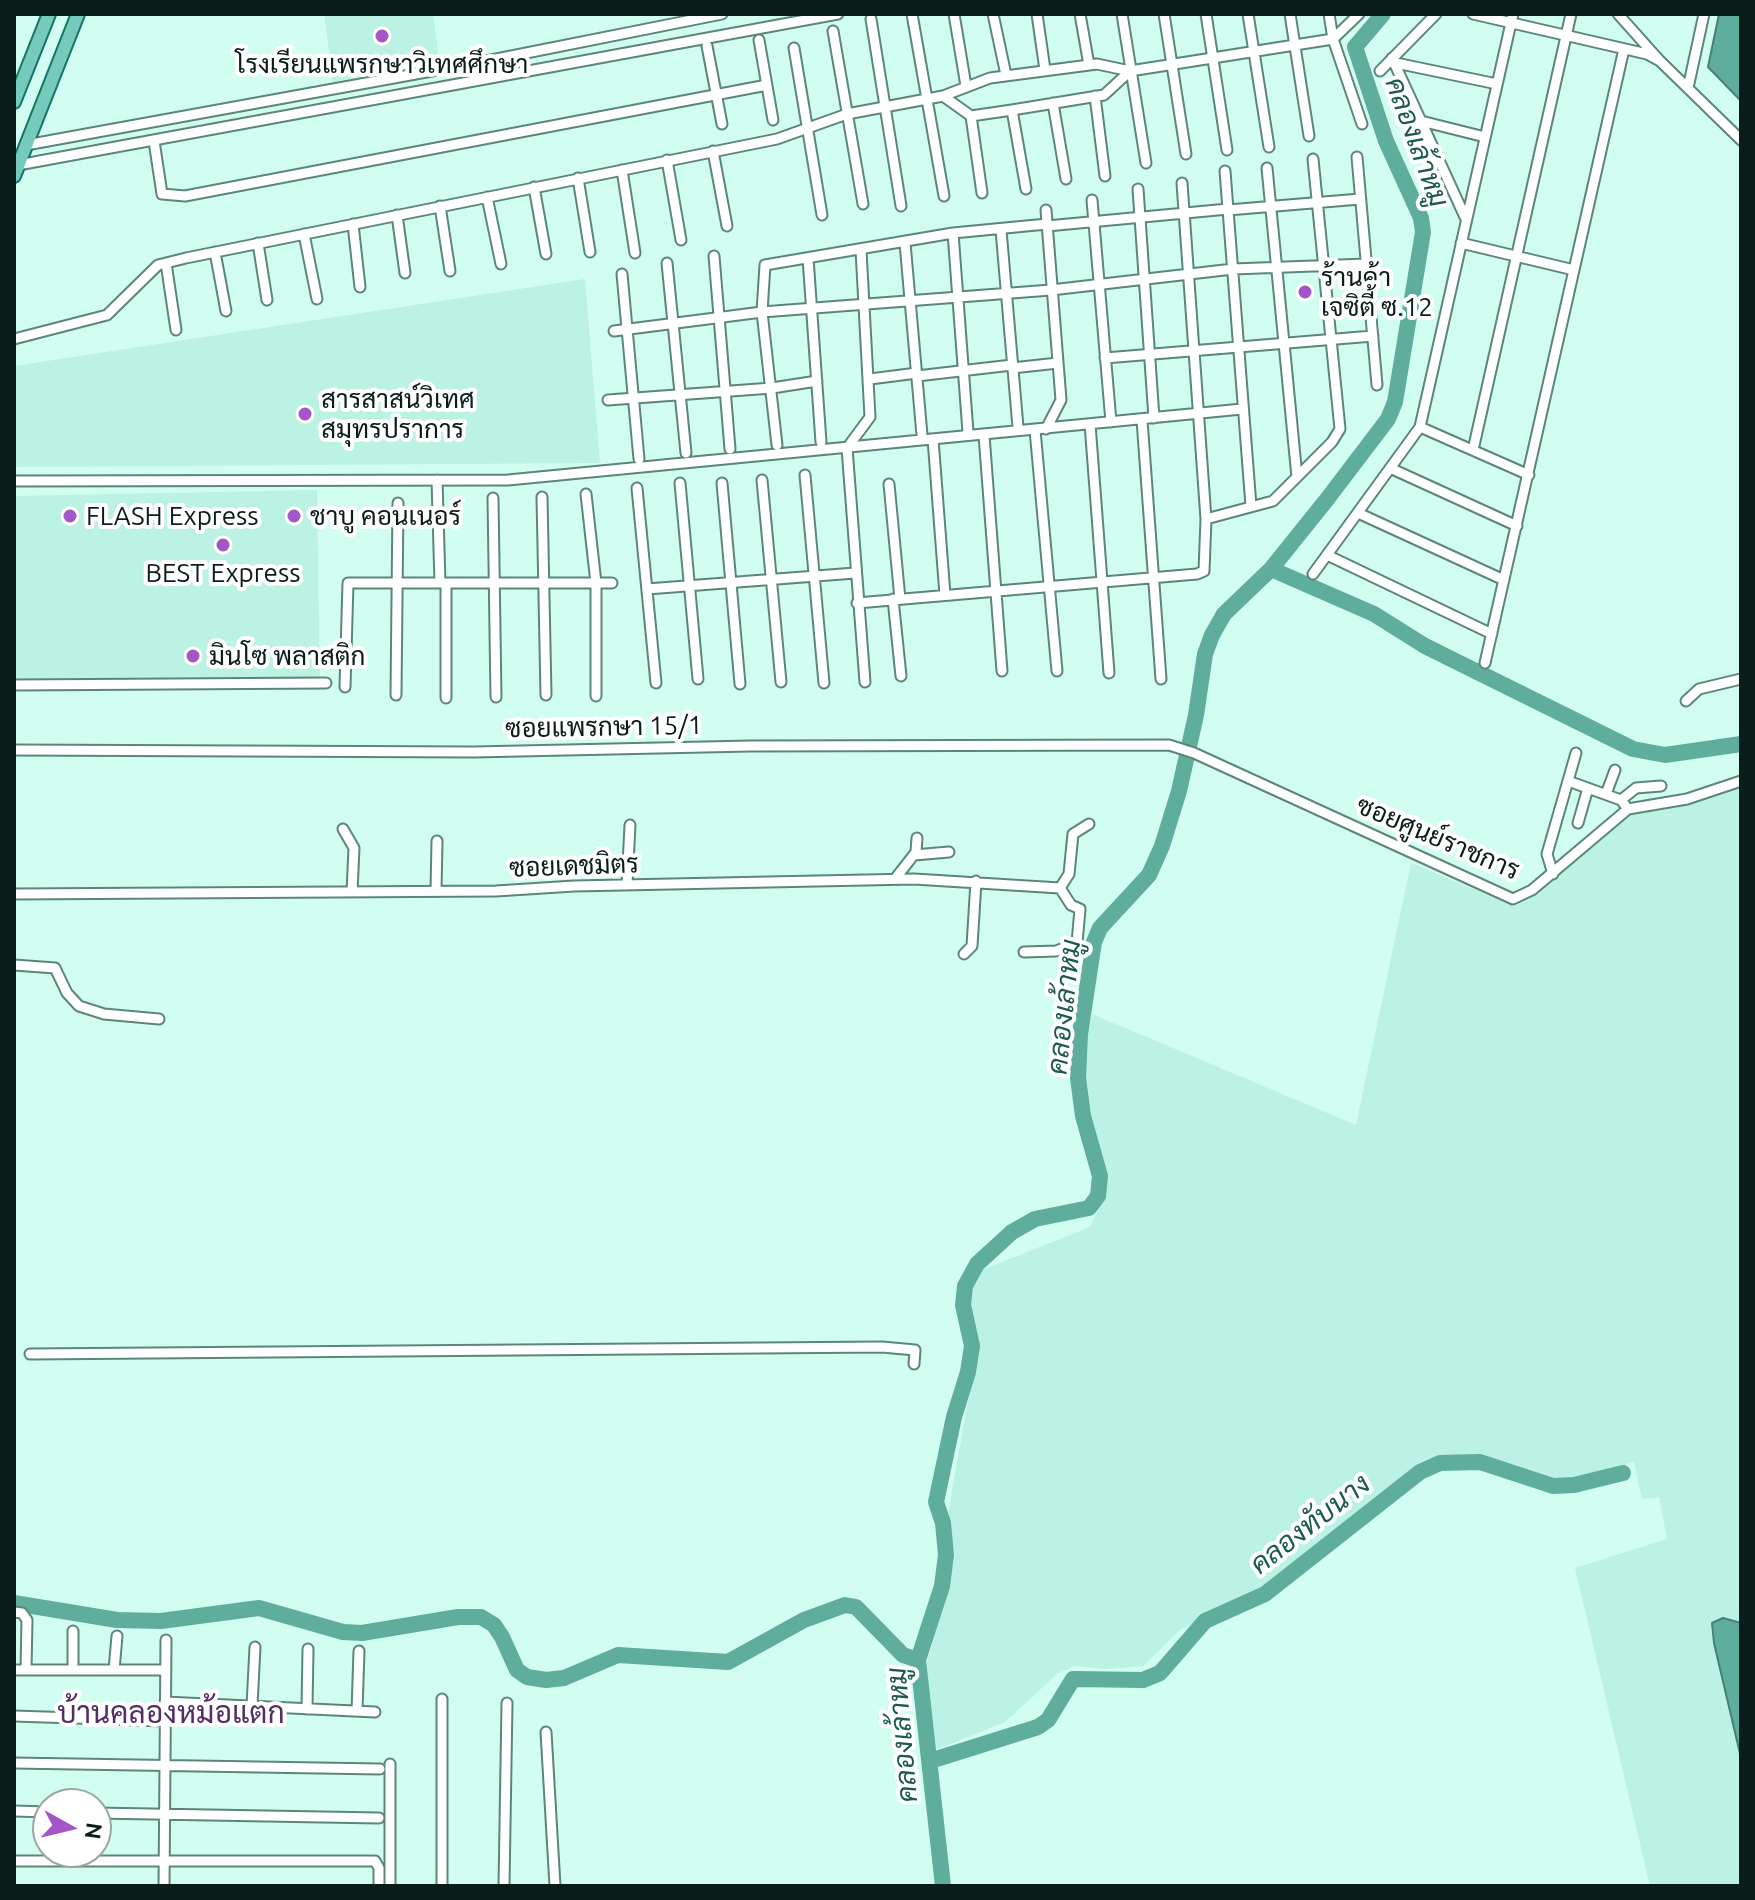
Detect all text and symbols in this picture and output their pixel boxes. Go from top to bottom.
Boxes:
marker: โรงเรียนแพรกษาวิเทศศึกษา [373,27,391,45]
place label: โรงเรียนแพรกษาวิเทศศึกษา [236,48,528,80]
water label: คลองเล้าหมู [1378,72,1456,212]
place label: ร้านค้า เจซิตี้ ซ.12 [1321,261,1433,322]
marker: ร้านค้า เจซิตี้ ซ.12 [1296,283,1314,301]
place label: สารสาสน์วิเทศ สมุทรปราการ [321,383,475,444]
marker: สารสาสน์วิเทศ สมุทรปราการ [296,405,314,423]
place label: FLASH Express [86,500,259,532]
place label: ชาบู คอนเนอร์ [310,500,461,532]
marker: FLASH Express [61,507,79,525]
marker: ชาบู คอนเนอร์ [285,507,303,525]
marker: BEST Express [214,536,232,554]
place label: BEST Express [145,557,301,589]
place label: มินโซ พลาสติก [209,640,366,672]
marker: มินโซ พลาสติก [184,647,202,665]
street label: ซอยแพรกษา 15/1 [505,710,703,744]
street label: ซอยศูนย์ราชการ [1352,790,1524,886]
street label: ซอยเดชมิตร [509,848,639,884]
water label: คลองเล้าหมู [1040,938,1088,1076]
water label: คลองทับนาง [1243,1467,1377,1581]
water label: คลองเล้าหมู [879,1666,925,1804]
district label: บ้านคลองหม้อแตก [57,1695,285,1731]
north arrow [32,1788,112,1868]
text: N [81,1821,108,1841]

